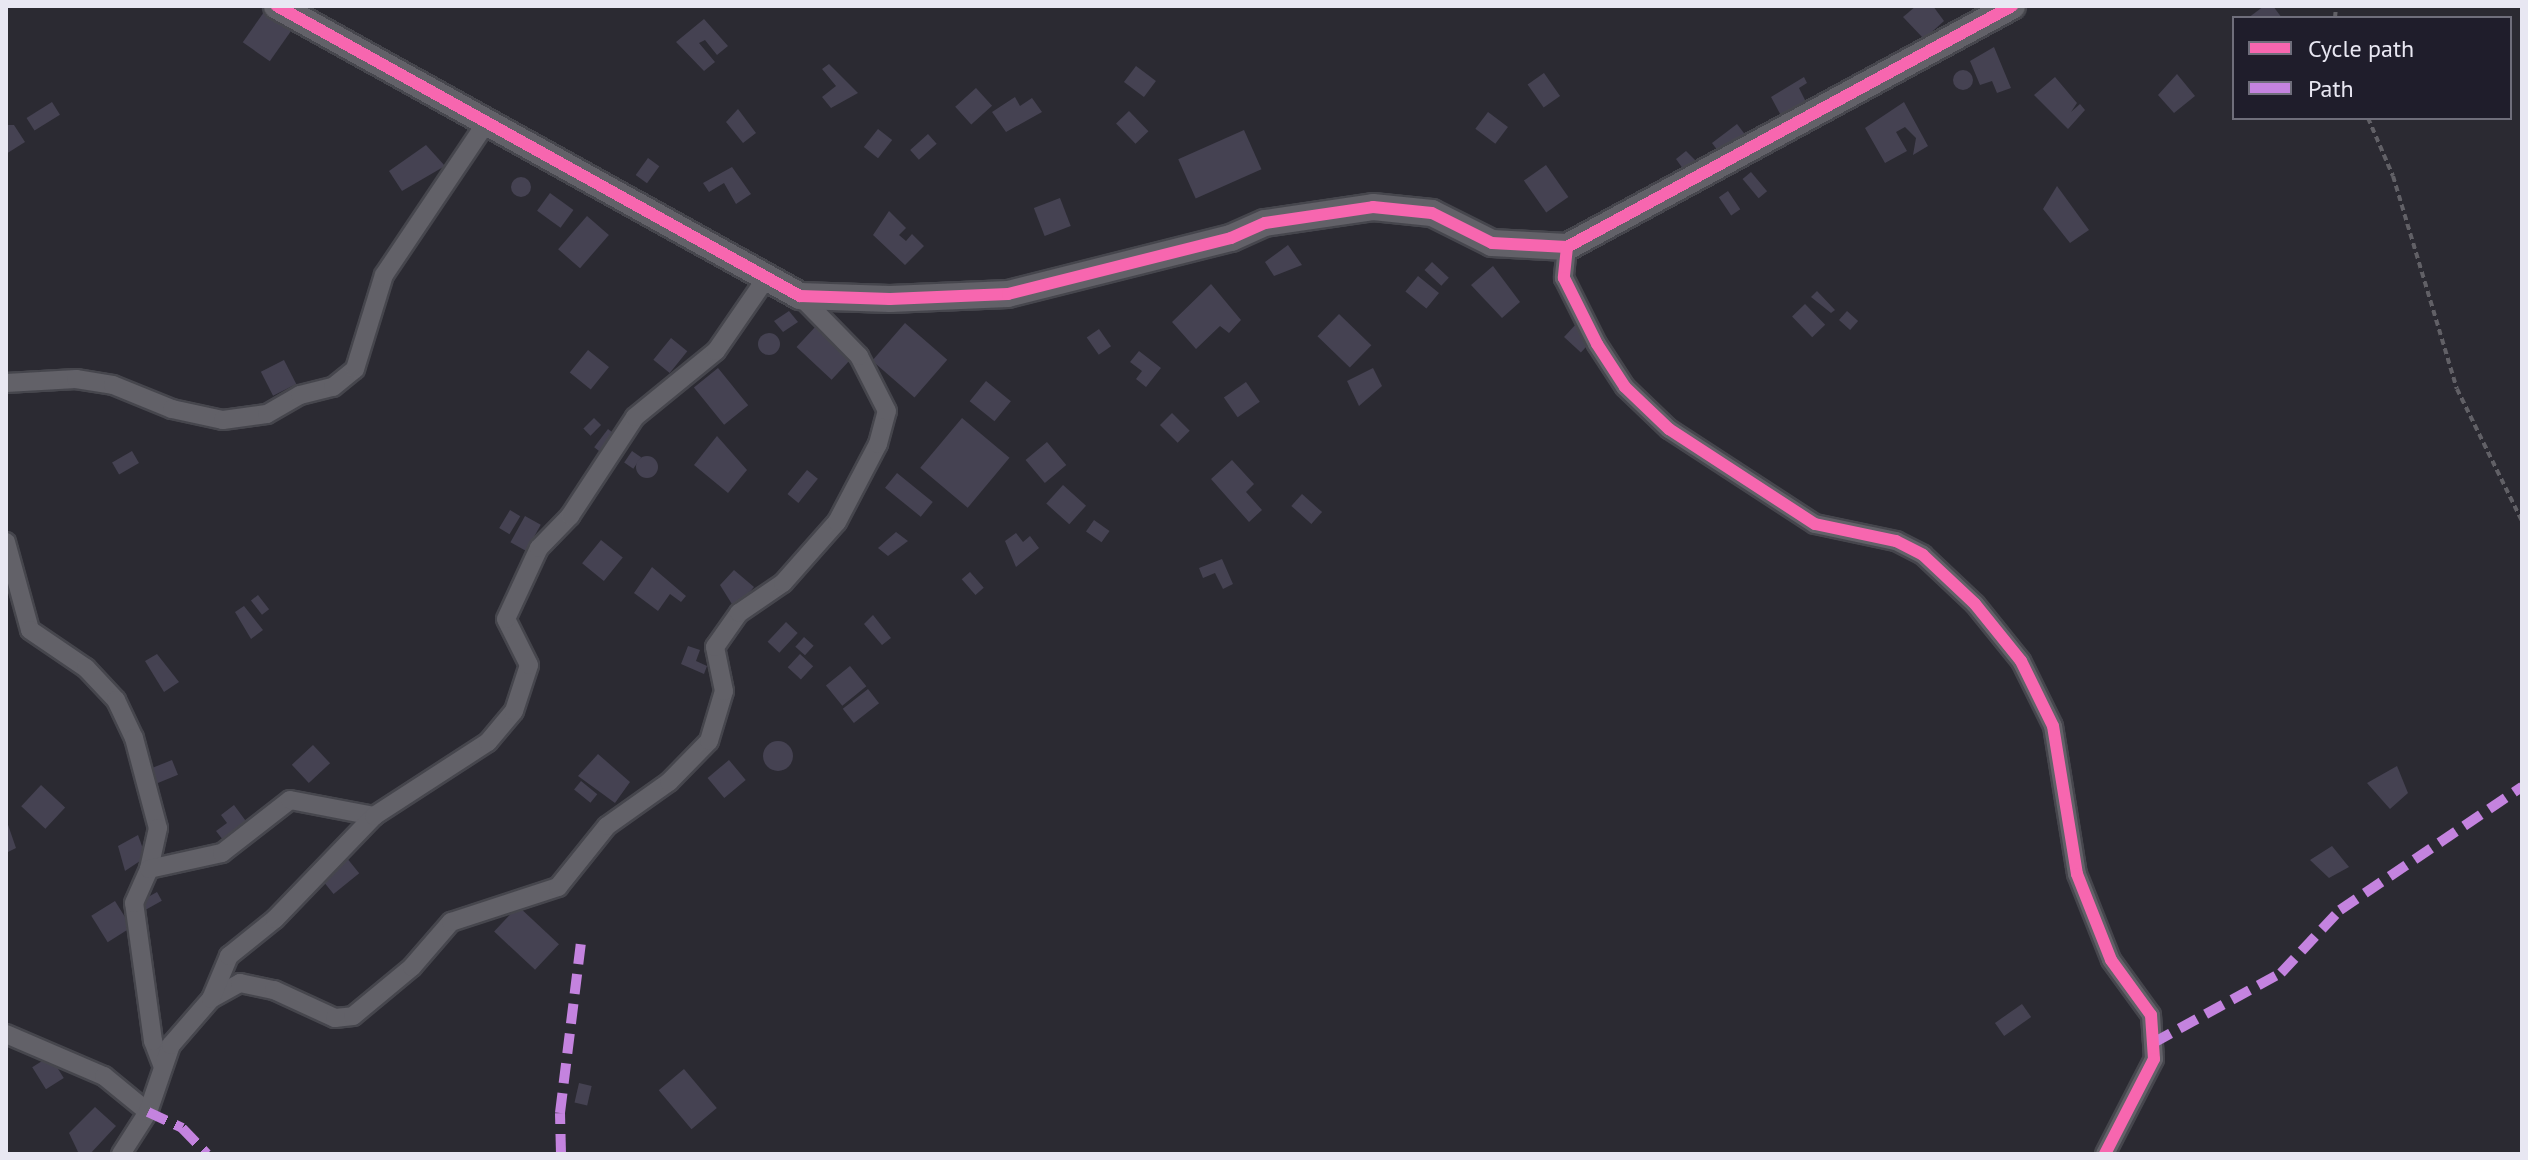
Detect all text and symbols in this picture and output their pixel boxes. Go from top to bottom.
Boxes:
legend [2232,16,2512,120]
text: Cycle path [2308,33,2414,64]
text: Path [2308,73,2354,104]

